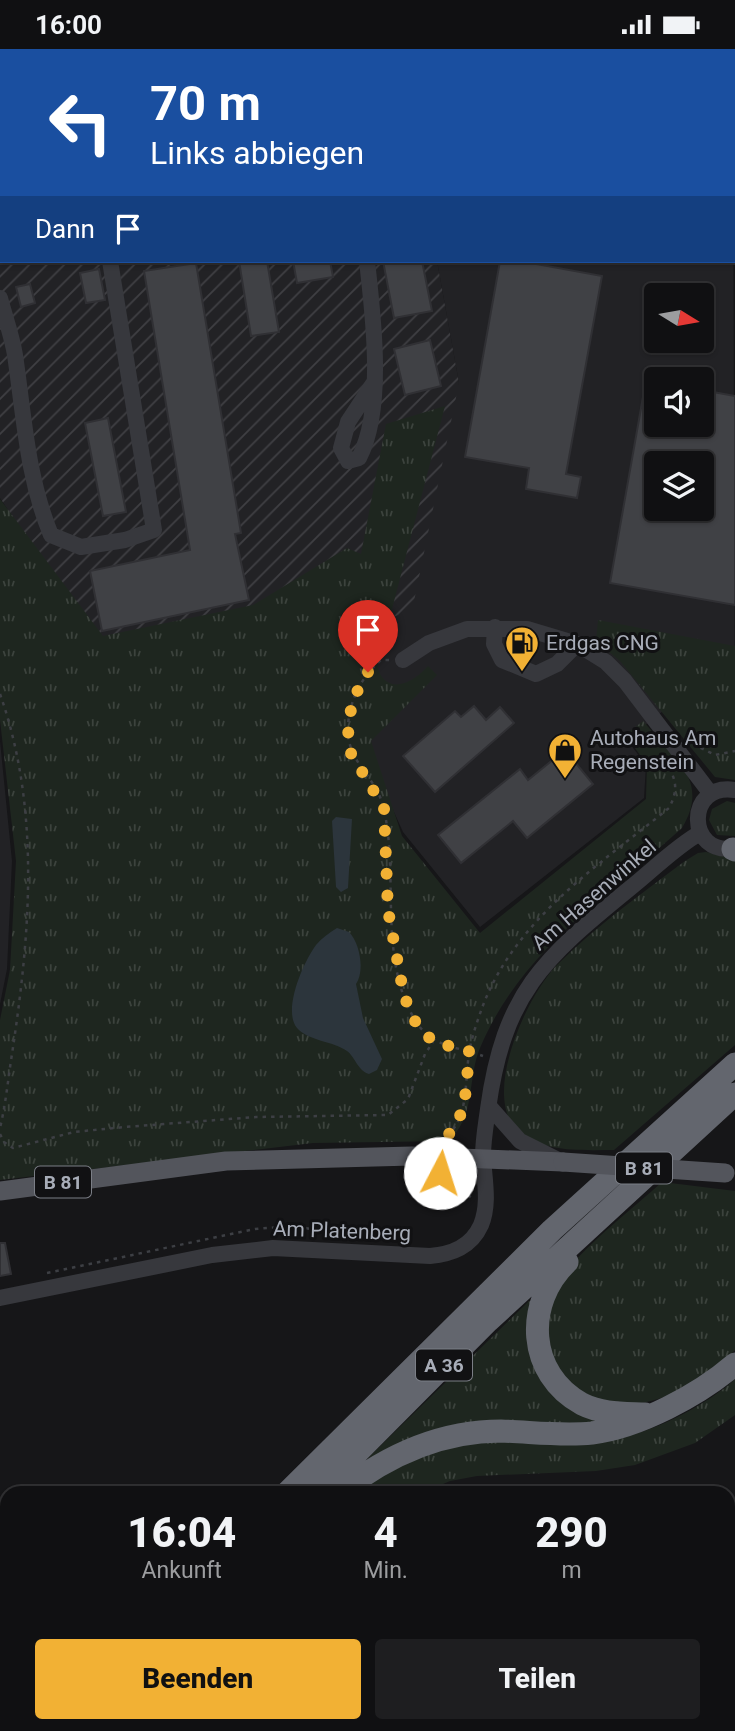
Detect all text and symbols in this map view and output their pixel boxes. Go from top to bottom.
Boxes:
text: 16:00 [35,10,102,40]
text: 70 m [150,75,261,132]
icon: left [35,77,126,168]
text: Links abbiegen [150,134,364,172]
icon: arrive [109,210,147,248]
text: Dann [35,214,95,244]
north arrow [644,283,714,353]
map controls [644,283,714,521]
button: sound [644,367,714,437]
button: layers [644,451,714,521]
pin [338,600,398,672]
icon: arrive [349,611,387,649]
fuel station icon: Erdgas CNG [503,624,541,673]
place label: Erdgas CNG [546,631,659,655]
place label: Autohaus Am Regenstein [590,726,717,774]
shop icon: Autohaus Am Regenstein [546,731,584,780]
street label: Am Hasenwinkel [527,835,661,955]
position arrow [403,1136,477,1210]
road number: B 81 [616,1153,672,1183]
road number: B 81 [35,1167,91,1197]
street label: Am Platenberg [272,1217,412,1245]
road number: A 36 [416,1349,472,1381]
text: 16:04 [127,1508,236,1557]
text: 4 [374,1508,398,1557]
text: 290 [535,1508,608,1557]
text: Ankunft [142,1557,222,1584]
text: Min. [363,1557,408,1584]
text: m [561,1557,582,1584]
button: Beenden [35,1639,361,1719]
button: Teilen [375,1639,700,1719]

